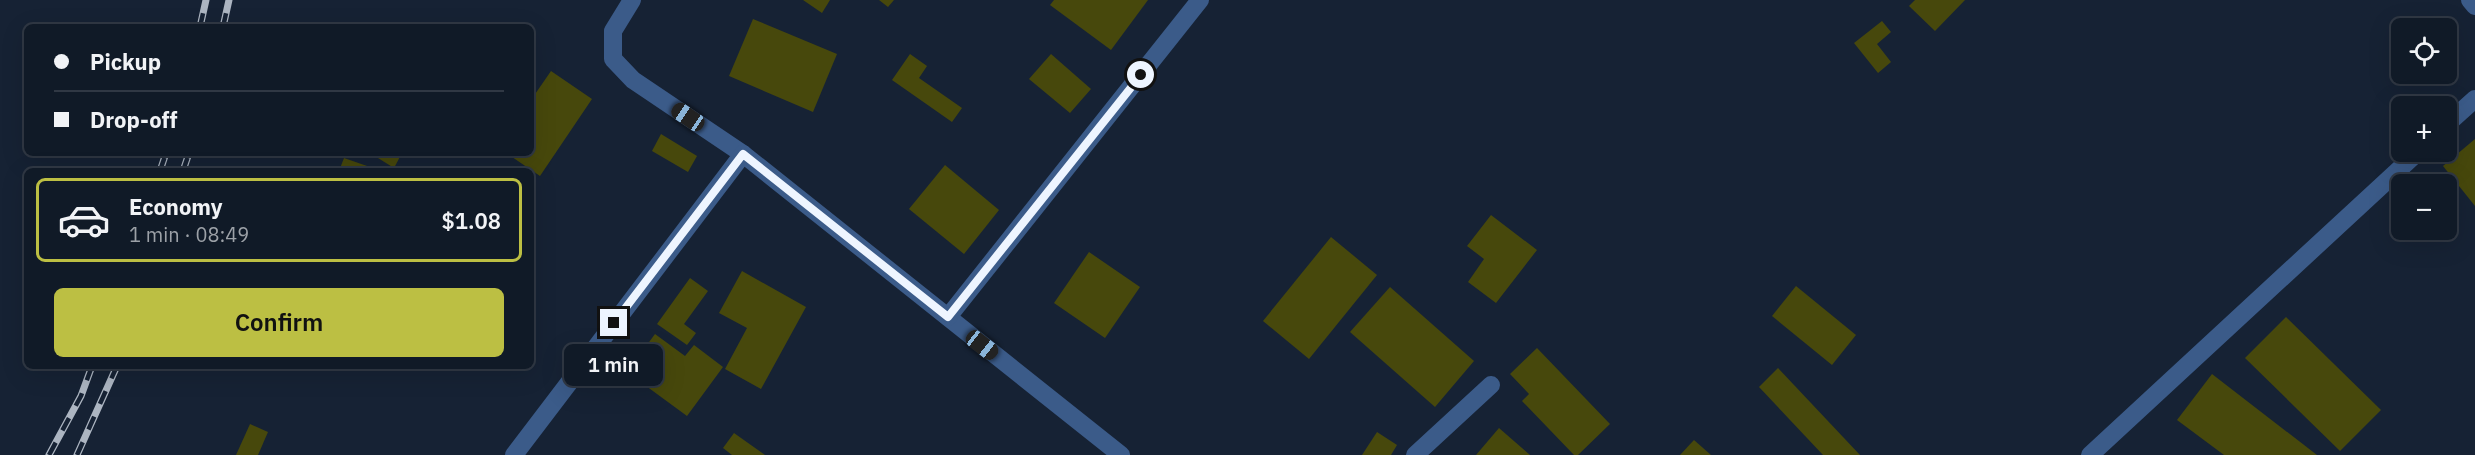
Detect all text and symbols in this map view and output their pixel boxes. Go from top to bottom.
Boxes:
map controls [2391,18,2457,240]
button: locate [2391,18,2457,84]
text: Pickup [90,47,161,76]
route start [1127,61,1154,88]
button: + [2391,96,2457,162]
car [668,99,708,135]
text: Drop-off [90,105,177,134]
button: − [2391,174,2457,240]
text: Economy [129,192,223,221]
icon: car [57,193,111,247]
text: $1.08 [442,206,501,235]
text: 1 min · 08:49 [129,221,249,248]
button: Confirm [54,288,504,357]
route end [600,309,627,336]
car [962,327,1002,363]
callout: 1 min [564,344,664,386]
text: 1 min [588,351,639,378]

